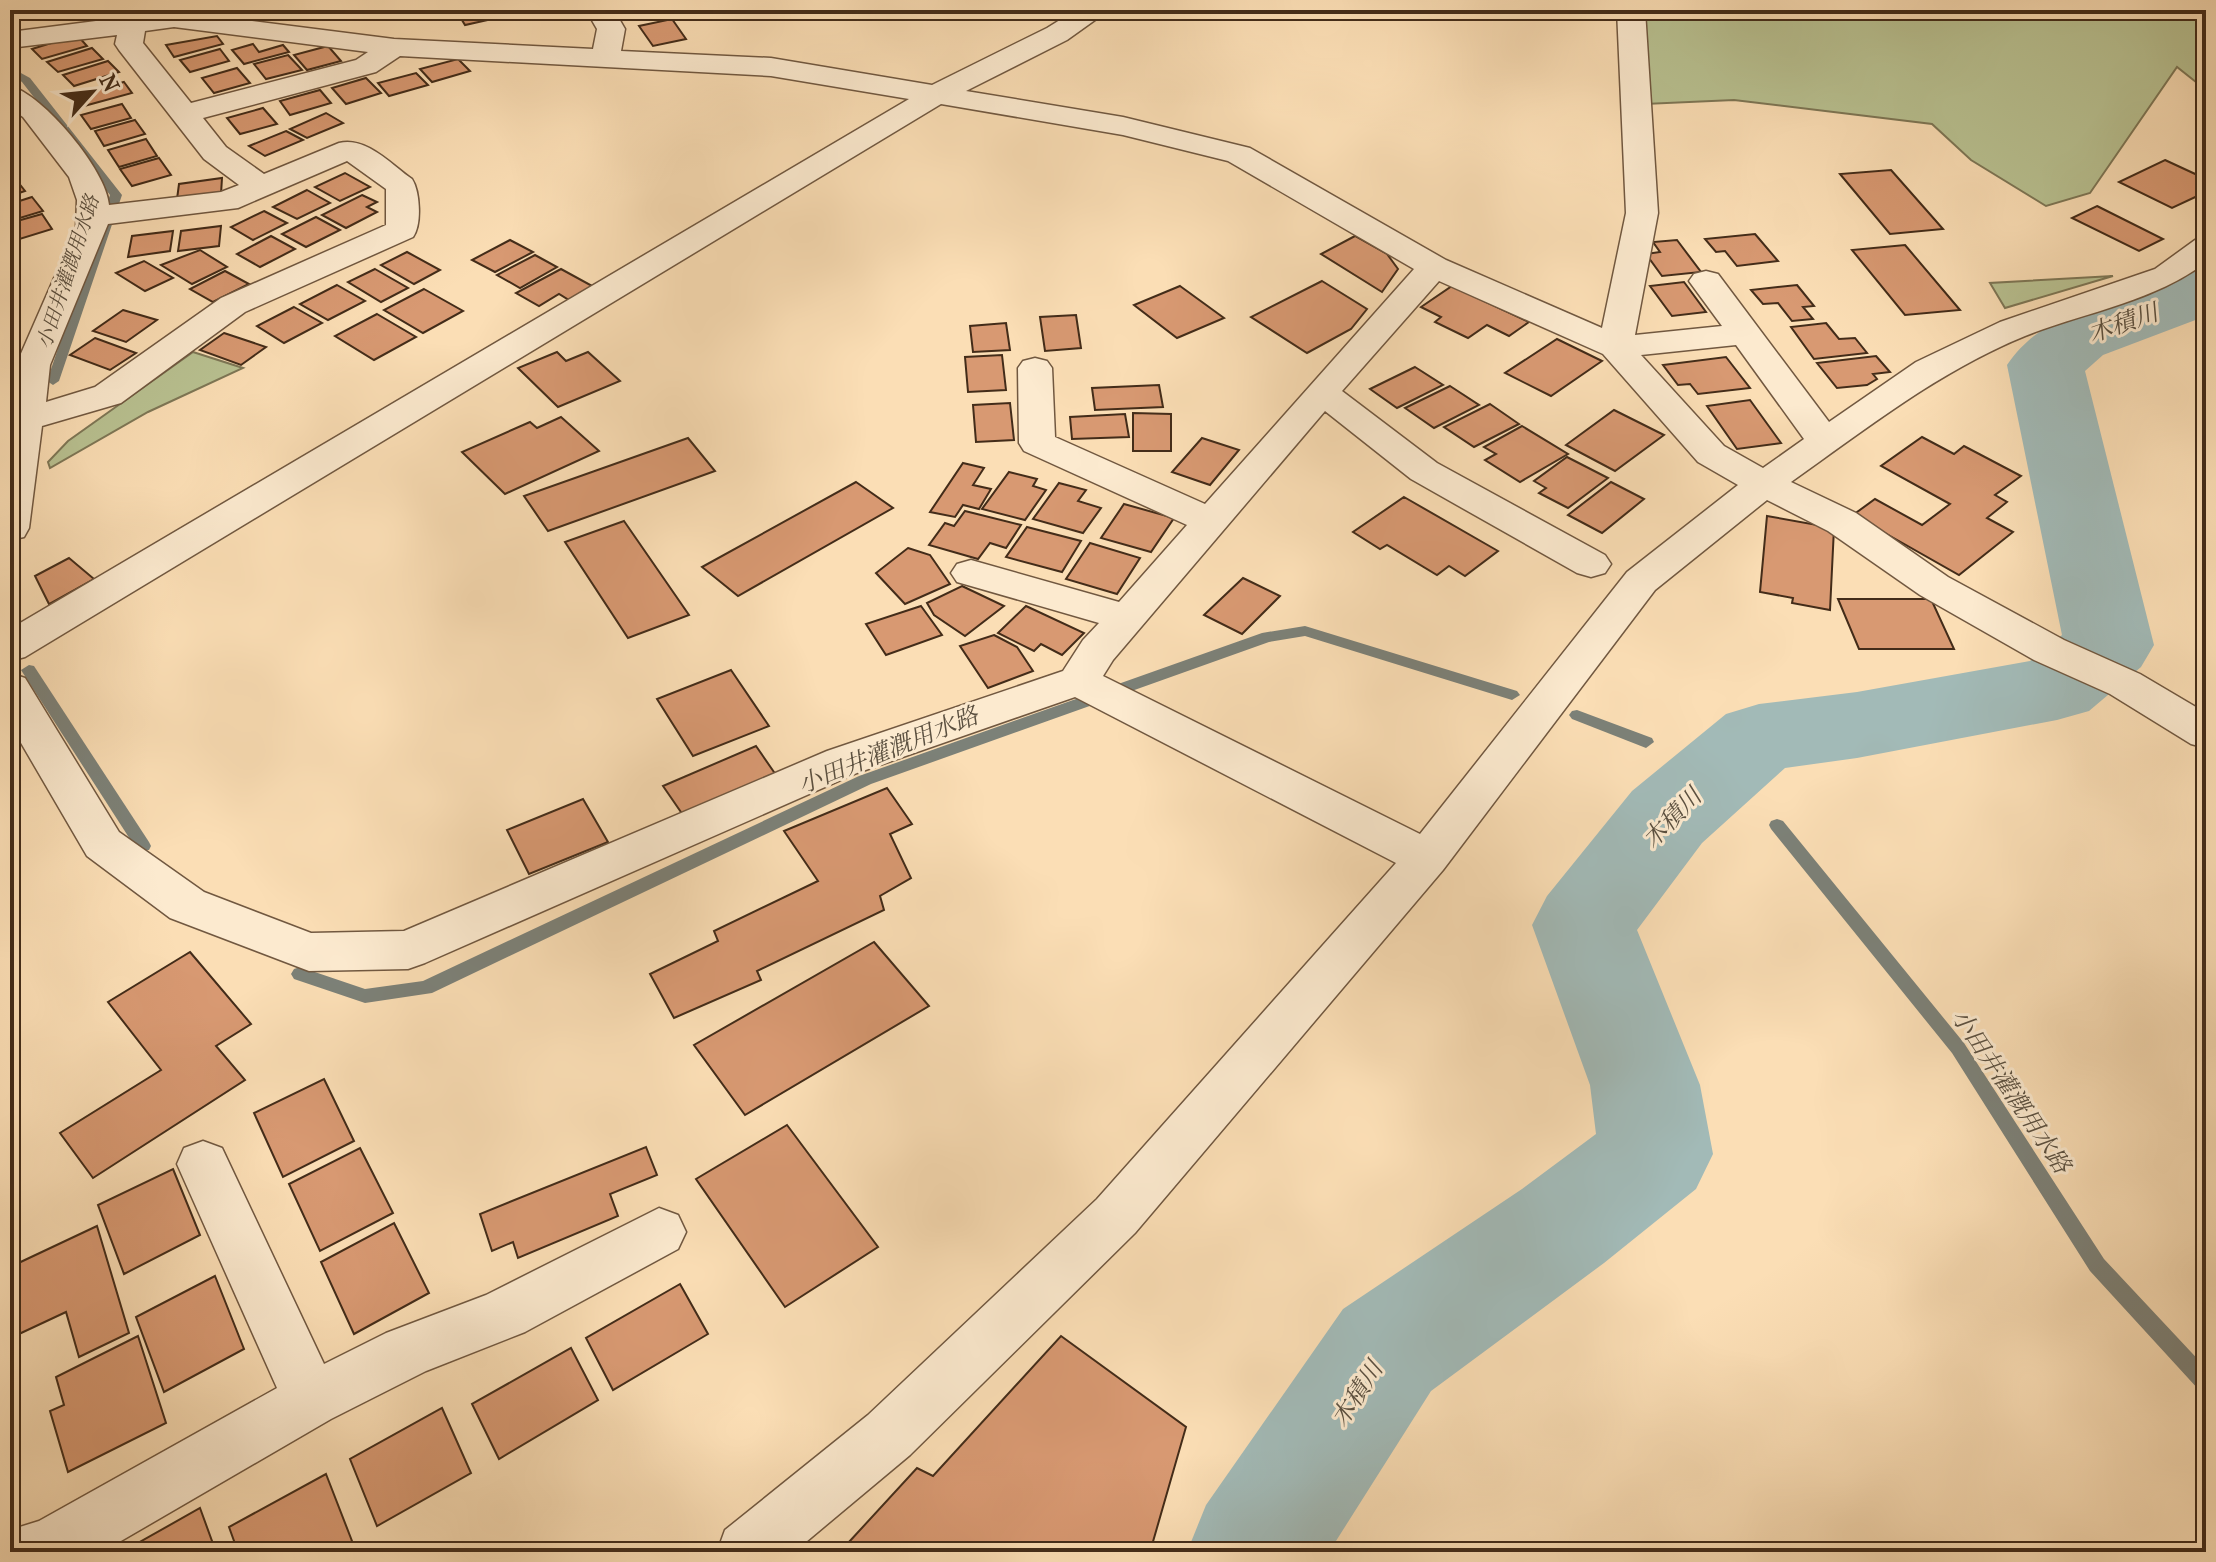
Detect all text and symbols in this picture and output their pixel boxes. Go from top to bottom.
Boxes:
north arrow [52,52,132,132]
text: N [94,70,124,97]
water label: 小田井灌漑用水路 [32,190,104,352]
water label: 木積川 [2084,297,2164,348]
water label: 小田井灌漑用水路 [794,700,984,799]
water label: 木積川 [1637,780,1709,854]
water label: 小田井灌漑用水路 [1946,1004,2077,1180]
water label: 木積川 [1326,1354,1390,1432]

